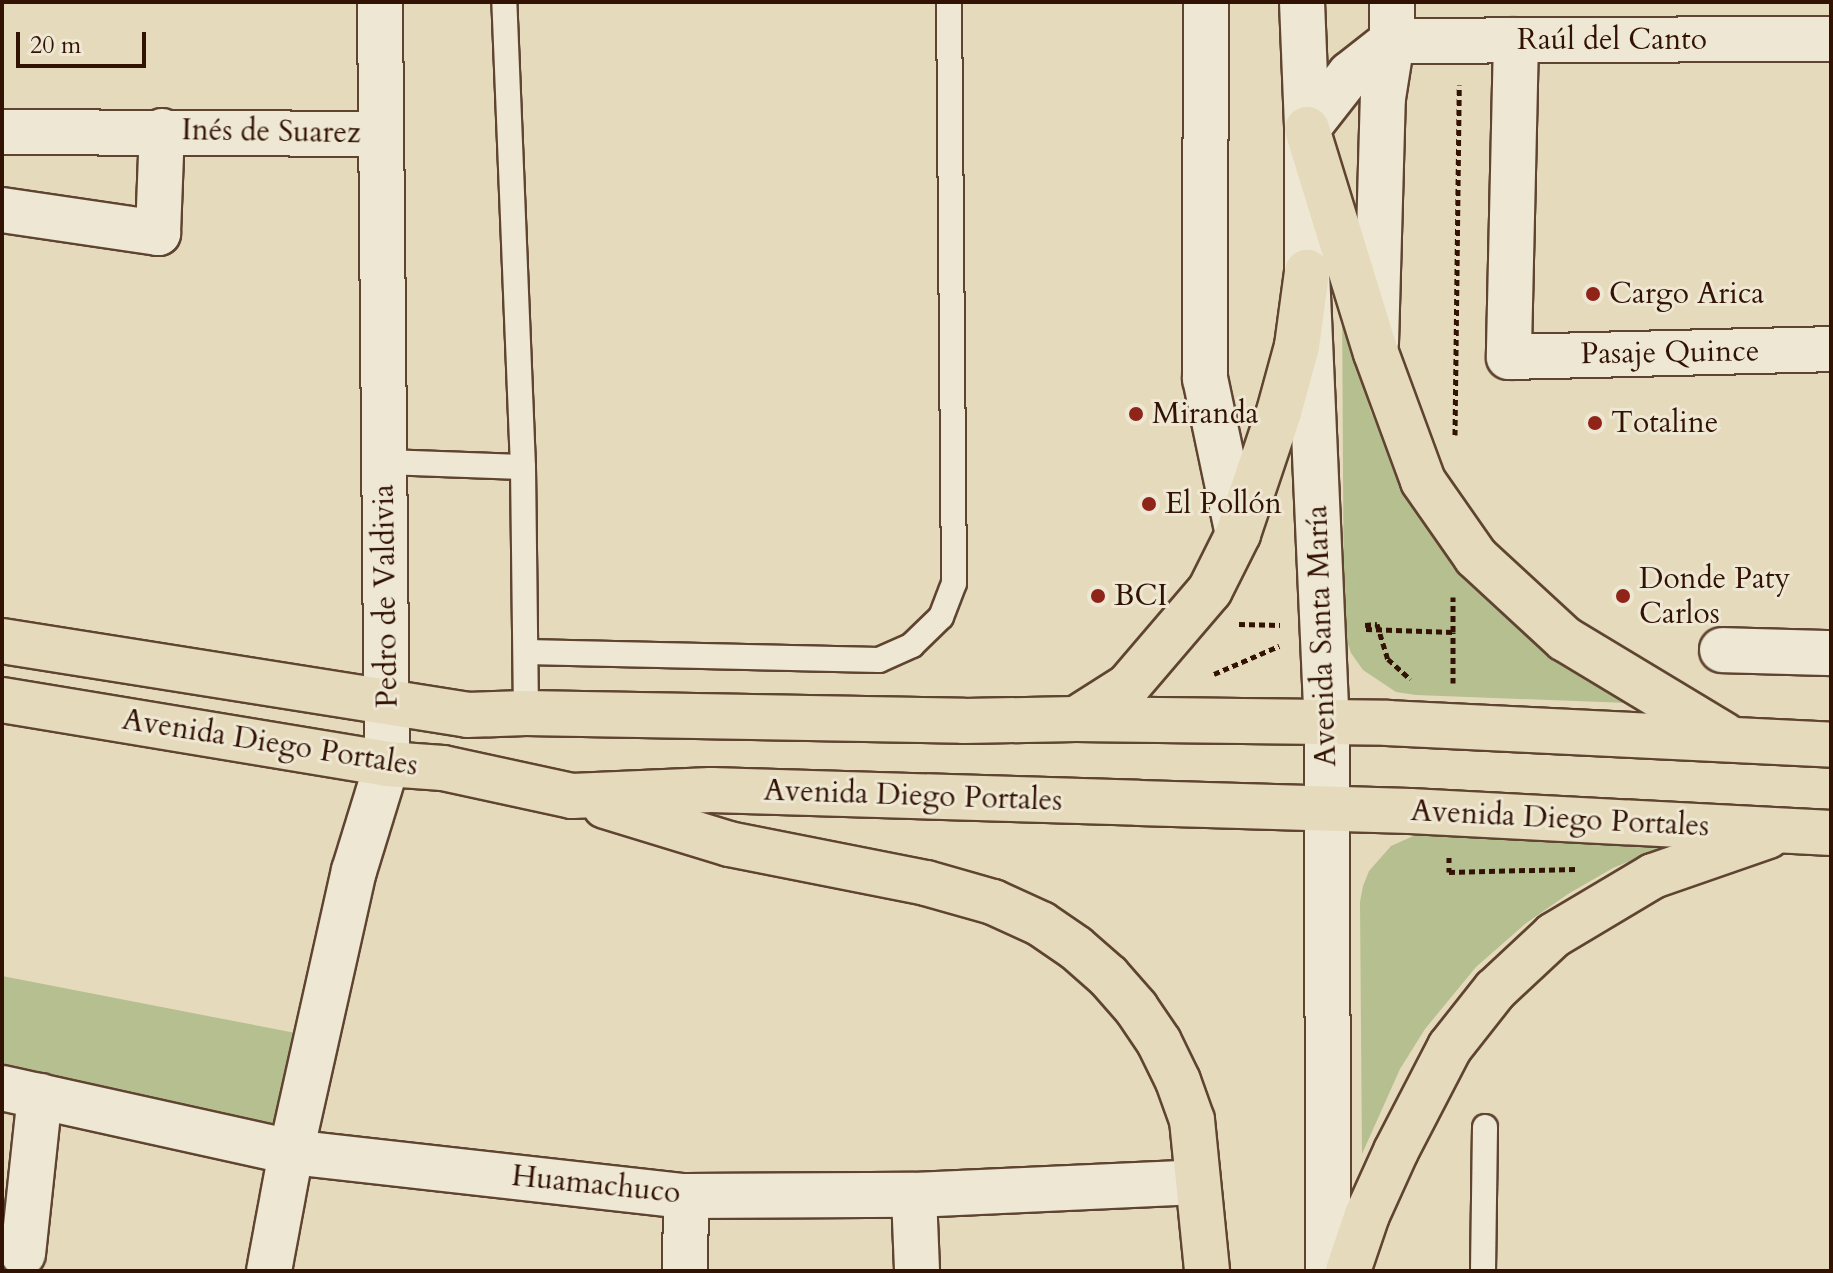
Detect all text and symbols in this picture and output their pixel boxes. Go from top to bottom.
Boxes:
scale bar [20,16,150,66]
street label: Raúl del Canto [1517,22,1707,58]
text: 20 m [30,29,81,62]
street label: Inés de Suarez [181,112,361,152]
place label: Cargo Arica [1609,276,1764,312]
marker: Cargo Arica [1584,285,1602,303]
street label: Pasaje Quince [1580,333,1760,373]
place label: Miranda [1152,396,1259,432]
marker: Miranda [1127,405,1145,423]
place label: Totaline [1611,405,1718,441]
marker: Totaline [1586,414,1604,432]
street label: Pedro de Valdivia [366,484,406,708]
place label: El Pollón [1165,486,1282,522]
marker: El Pollón [1140,495,1158,513]
street label: Avenida Santa María [1299,505,1345,767]
place label: Donde Paty Carlos [1639,561,1790,632]
place label: BCI [1114,578,1168,614]
marker: BCI [1089,587,1107,605]
marker: Donde Paty Carlos [1614,587,1632,605]
street label: Avenida Diego Portales [120,702,420,784]
street label: Avenida Diego Portales [763,773,1063,819]
street label: Avenida Diego Portales [1410,793,1710,845]
street label: Huamachuco [510,1158,682,1212]

